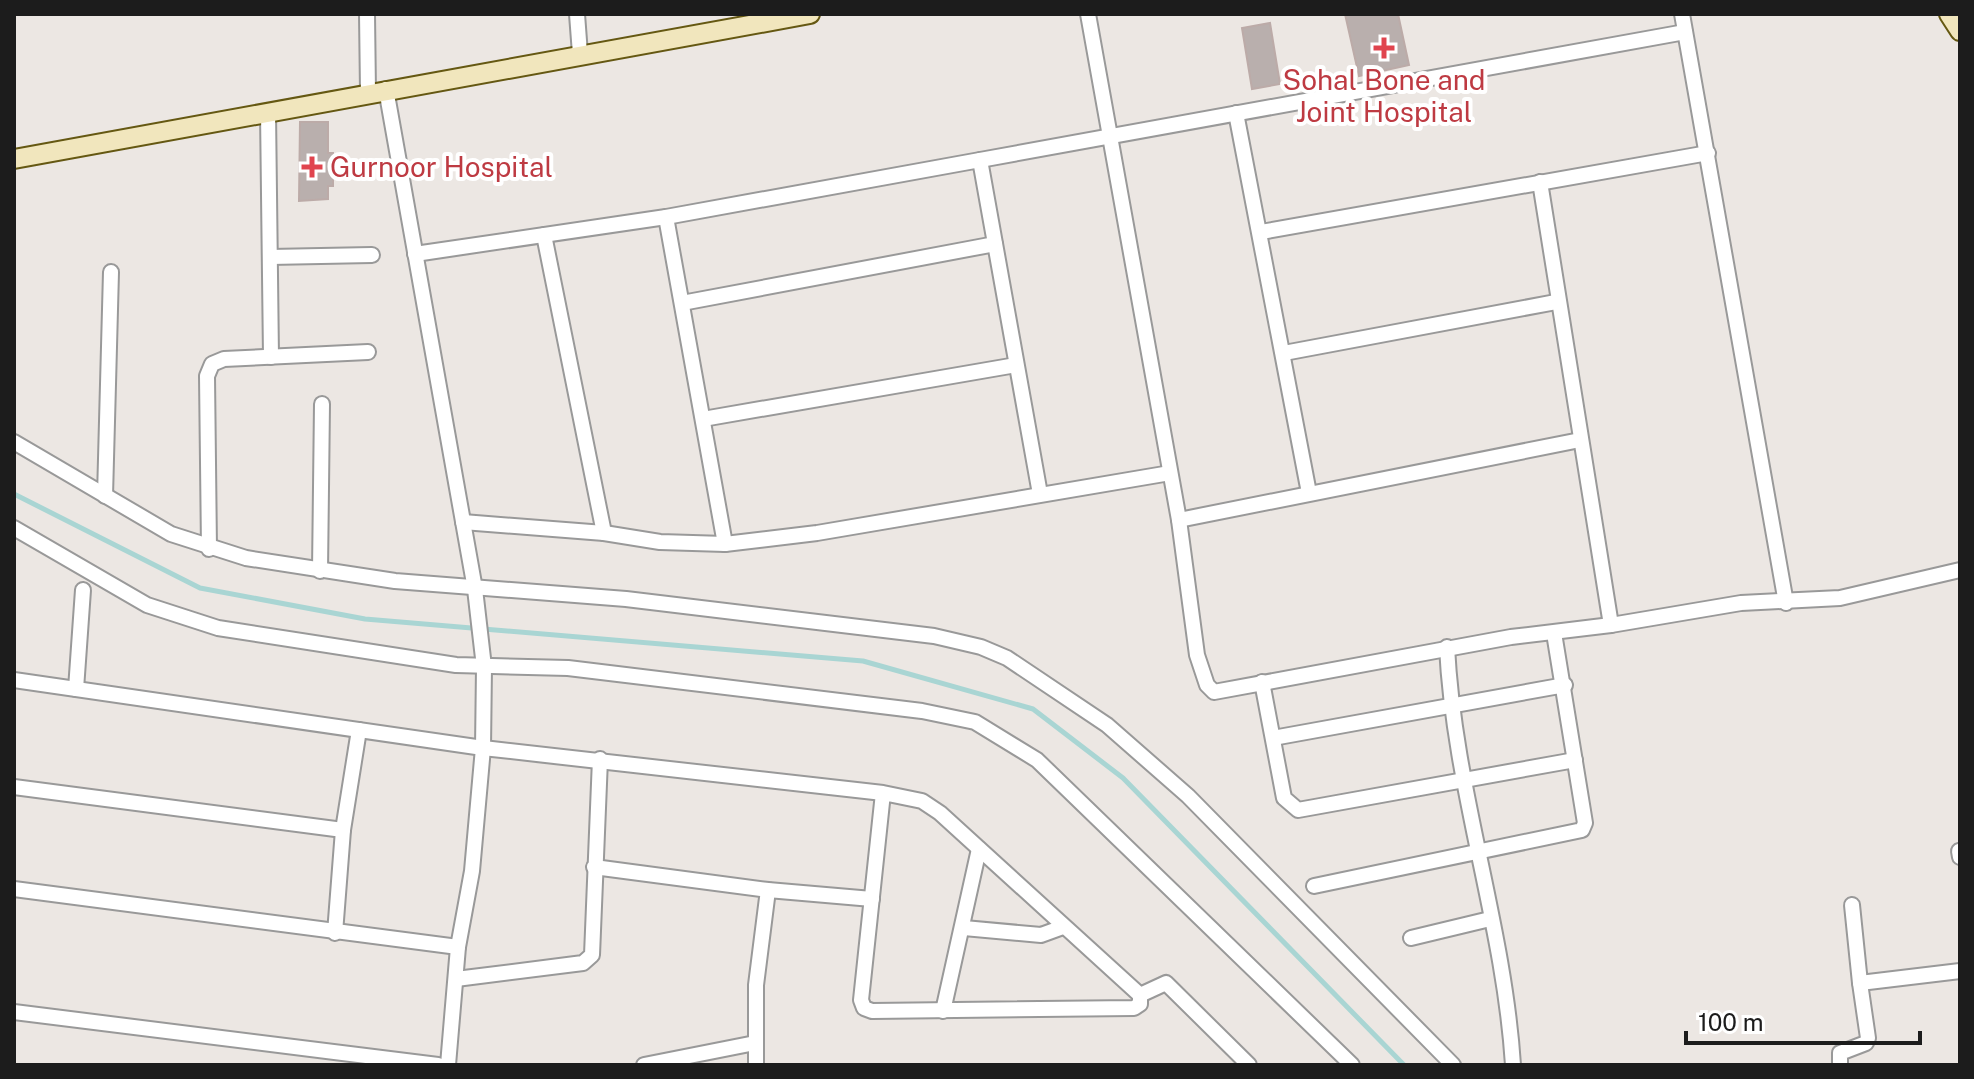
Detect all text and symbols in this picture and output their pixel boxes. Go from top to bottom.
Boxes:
marker: Sohal Bone and Joint Hospital [1373,37,1395,59]
place label: Sohal Bone and Joint Hospital [1282,63,1486,128]
place label: Gurnoor Hospital [330,150,553,183]
marker: Gurnoor Hospital [301,156,323,178]
scale bar [1686,995,1920,1045]
text: 100 m [1698,1008,1764,1036]

